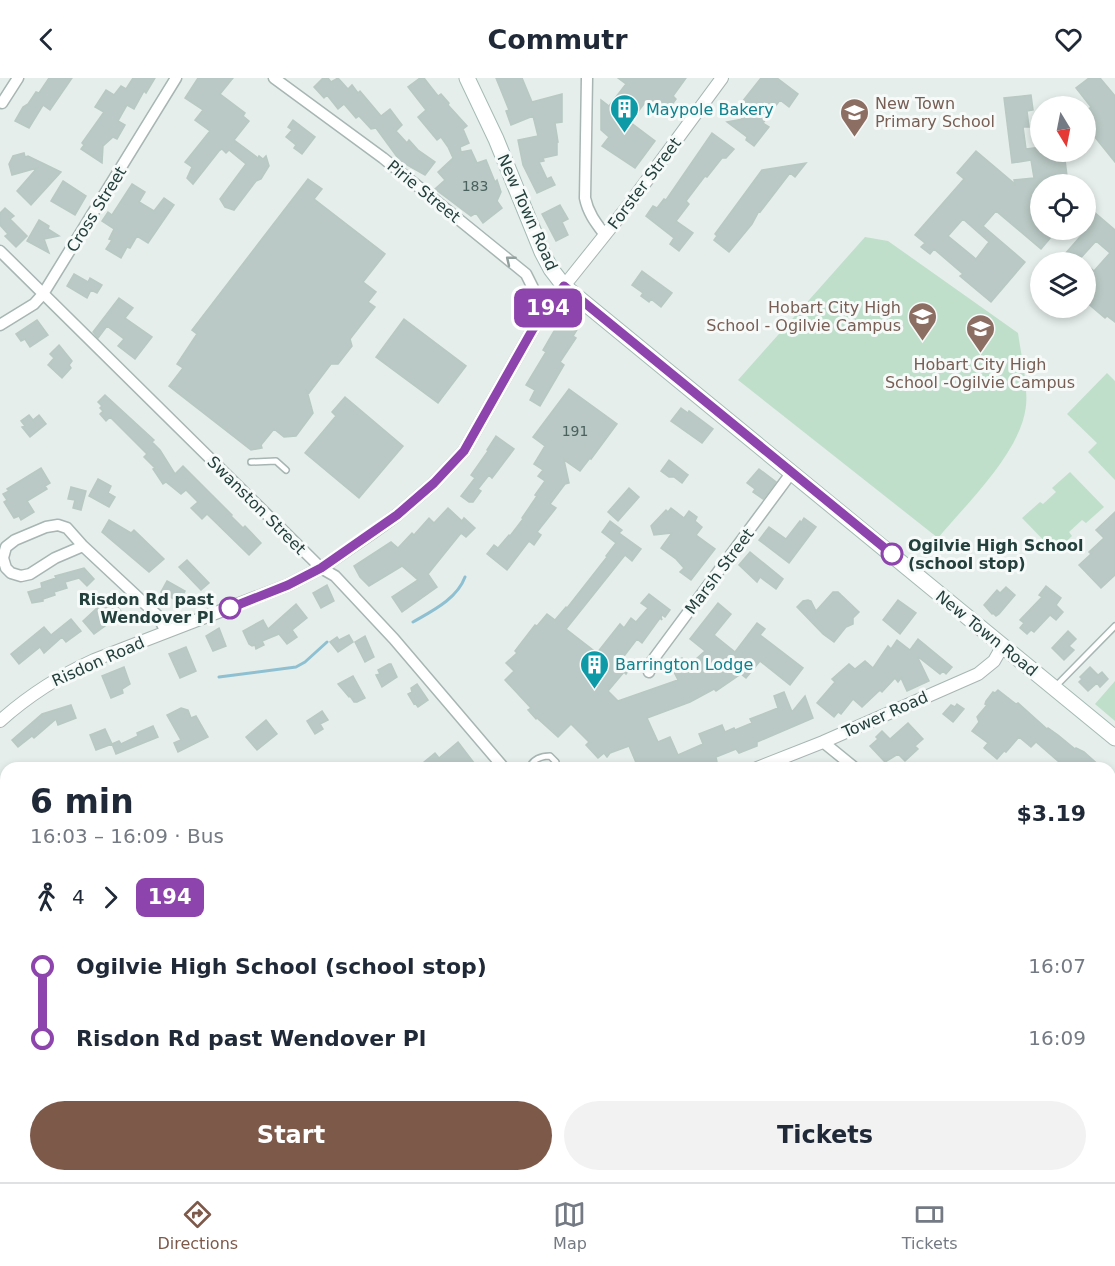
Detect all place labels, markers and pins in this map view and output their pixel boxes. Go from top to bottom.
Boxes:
building icon: Maypole Bakery [609,93,641,135]
place label: New Town Primary School [875,94,995,131]
school or university icon: New Town Primary School [838,96,870,138]
place label: Maypole Bakery [646,100,774,119]
place label: Hobart City High School - Ogilvie Campus [706,298,901,335]
school or university icon: Hobart City High School - Ogilvie Campus [906,300,938,342]
school or university icon: Hobart City High School -Ogilvie Campus [964,312,996,354]
place label: Hobart City High School -Ogilvie Campus [885,355,1075,392]
place label: Ogilvie High School (school stop) [908,536,1084,573]
marker: Ogilvie High School (school stop) [881,543,903,565]
place label: Risdon Rd past Wendover Pl [79,590,214,627]
marker: Risdon Rd past Wendover Pl [219,597,241,619]
building icon: Barrington Lodge [578,648,610,690]
place label: Barrington Lodge [615,655,753,674]

